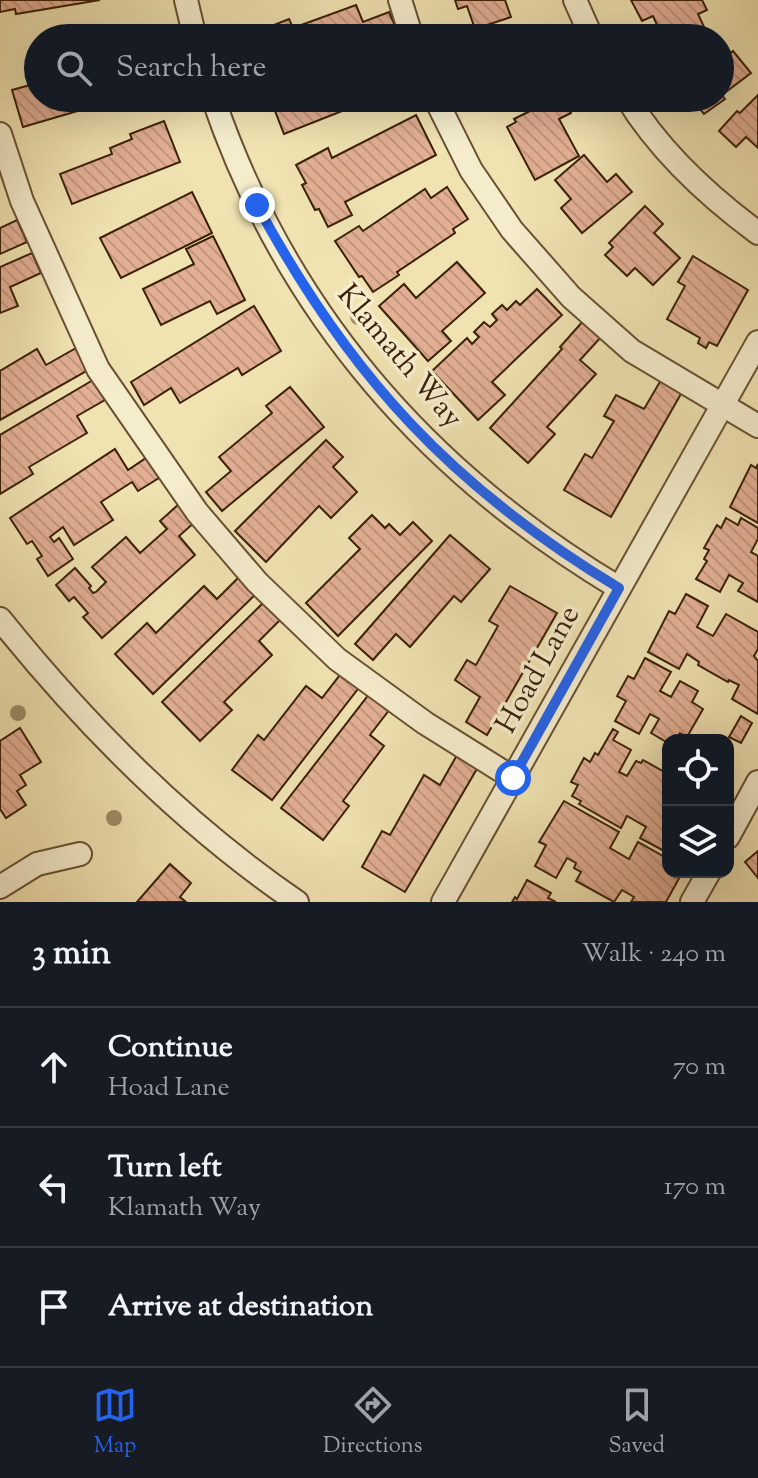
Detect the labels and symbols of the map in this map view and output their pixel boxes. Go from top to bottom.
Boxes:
route end [239,187,275,223]
street label: Klamath Way [326,276,472,438]
street label: Hoad Lane [486,598,592,742]
route start [495,760,531,796]

